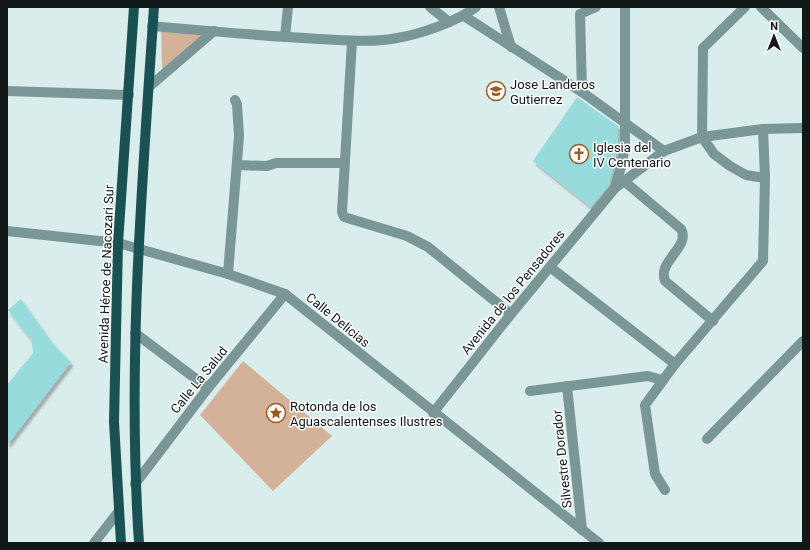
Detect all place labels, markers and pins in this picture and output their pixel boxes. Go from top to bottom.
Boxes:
place label: Jose Landeros Gutierrez [510,77,596,107]
school or university icon: Jose Landeros Gutierrez [485,80,507,102]
place label: Iglesia del IV Centenario [593,140,671,170]
church icon: Iglesia del IV Centenario [568,143,590,165]
place label: Rotonda de los Aguascalentenses Ilustres [290,399,443,429]
place icon: Rotonda de los Aguascalentenses Ilustres [265,402,287,424]

